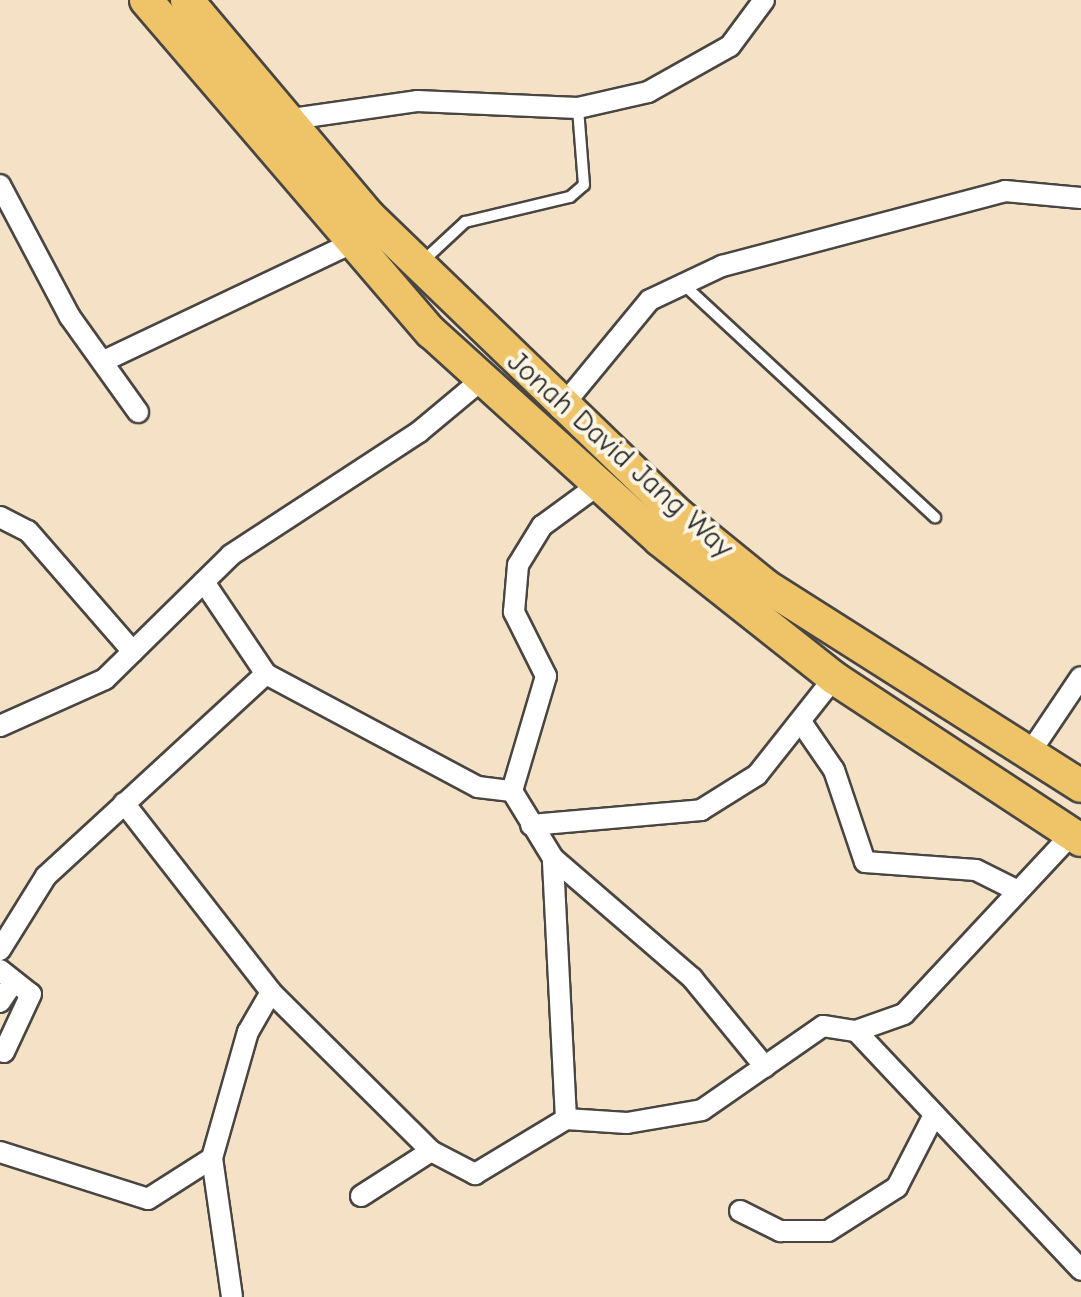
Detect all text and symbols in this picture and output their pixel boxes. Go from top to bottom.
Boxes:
street label: Jonah David Jang Way [499,344,741,566]

